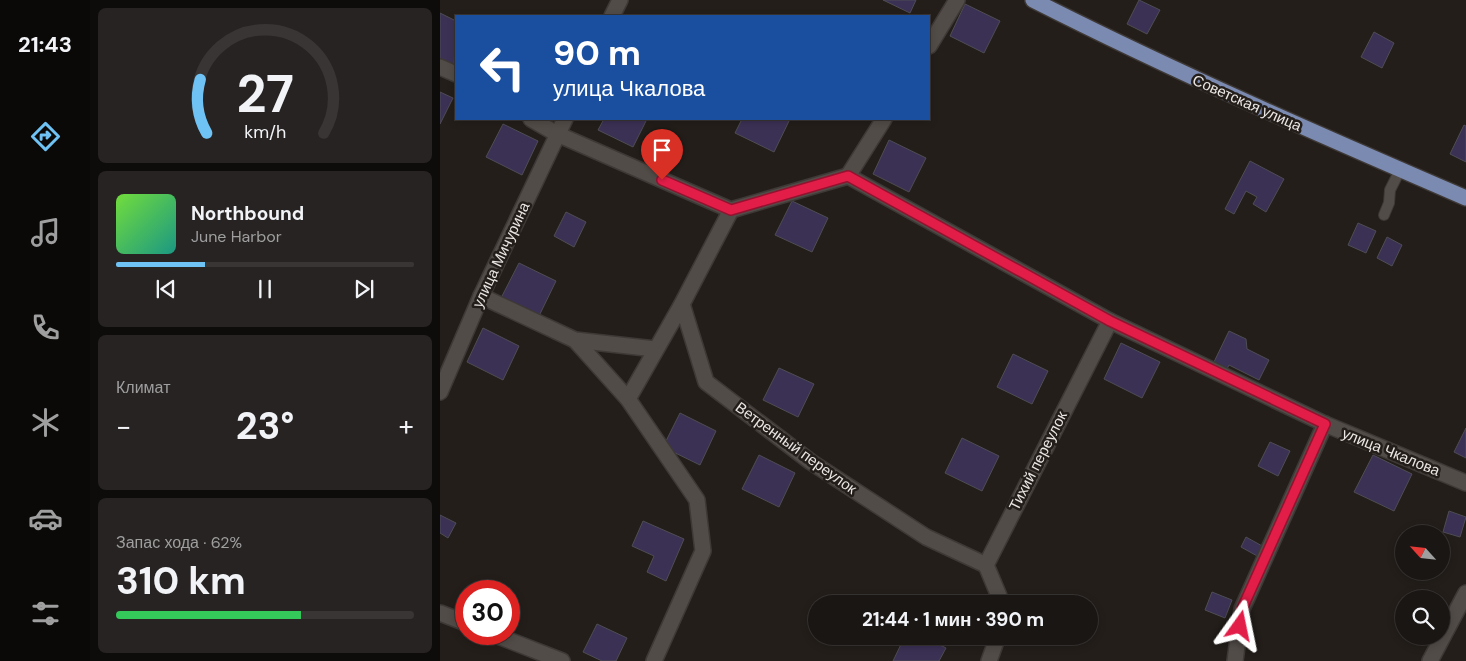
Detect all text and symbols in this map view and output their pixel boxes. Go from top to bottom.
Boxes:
text: 21:43 [18,30,72,59]
text: 90 m [553,30,641,76]
icon: left [470,35,535,100]
text: 27 [236,60,294,128]
street label: Советская улица [1189,70,1305,136]
text: улица Чкалова [553,74,705,103]
icon: directions [28,119,63,154]
text: km/h [244,120,286,144]
pin [641,129,683,180]
icon: arrive [648,136,676,164]
street label: улица Мичурина [468,198,535,311]
text: Northbound [191,201,304,226]
icon: music [28,215,63,250]
text: June Harbor [191,226,282,247]
icon: previous [152,275,180,303]
icon: pause [251,275,279,303]
icon: next [350,275,378,303]
icon: phone [28,310,63,345]
text: Климат [116,377,170,398]
street label: Ветренный переулок [731,397,861,499]
text: 23° [236,401,294,451]
icon: climate [28,405,63,440]
street label: Тихий переулок [1004,407,1072,514]
text: − [116,408,131,445]
text: + [399,408,414,445]
street label: улица Чкалова [1339,423,1444,481]
icon: car [28,501,63,536]
north arrow [1395,525,1450,580]
map controls [1395,525,1450,645]
text: Запас хода · 62% [116,532,242,553]
text: 310 km [116,556,246,606]
speed limit sign: 30 [455,580,520,645]
button: search [1395,590,1450,645]
icon: filters [28,596,63,631]
position arrow [1213,599,1265,651]
text: 21:44 · 1 мин · 390 m [862,607,1044,632]

